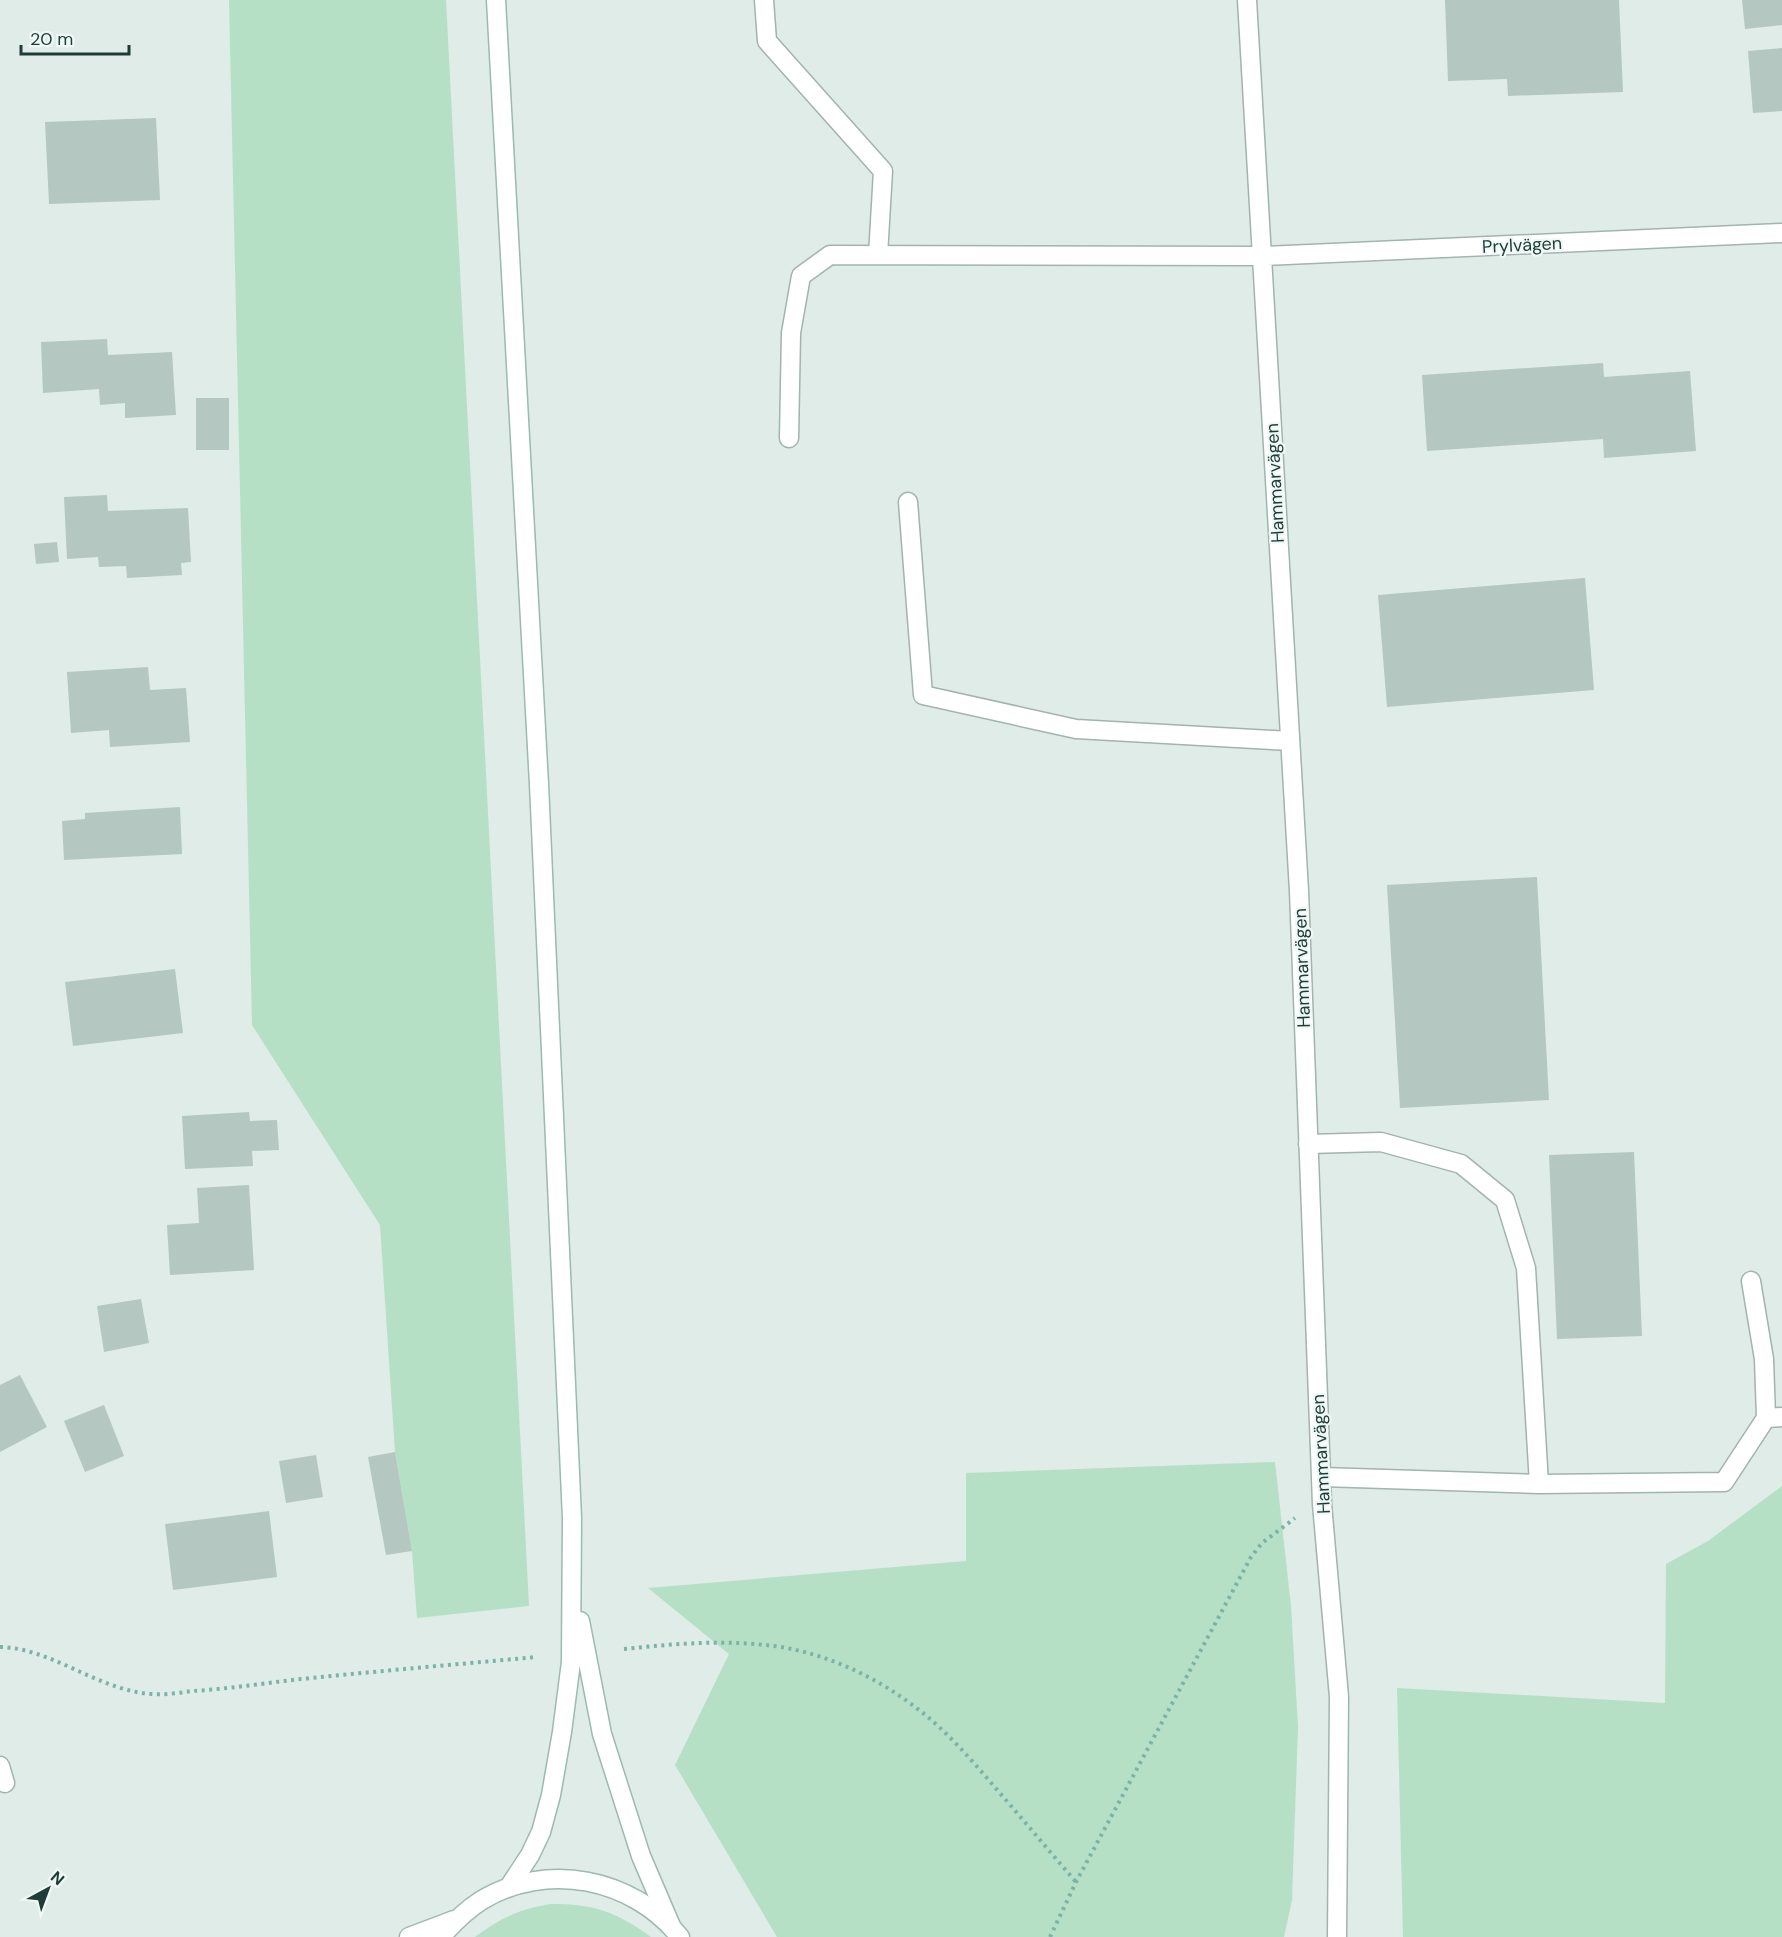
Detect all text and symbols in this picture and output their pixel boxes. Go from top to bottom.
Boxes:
scale bar [21,18,129,56]
text: 20 m [30,27,73,51]
street label: Prylvägen [1481,231,1563,259]
street label: Hammarvägen [1260,423,1290,543]
street label: Hammarvägen [1288,908,1316,1028]
street label: Hammarvägen [1306,1394,1336,1514]
north arrow [18,1859,78,1919]
text: N [46,1866,69,1890]

